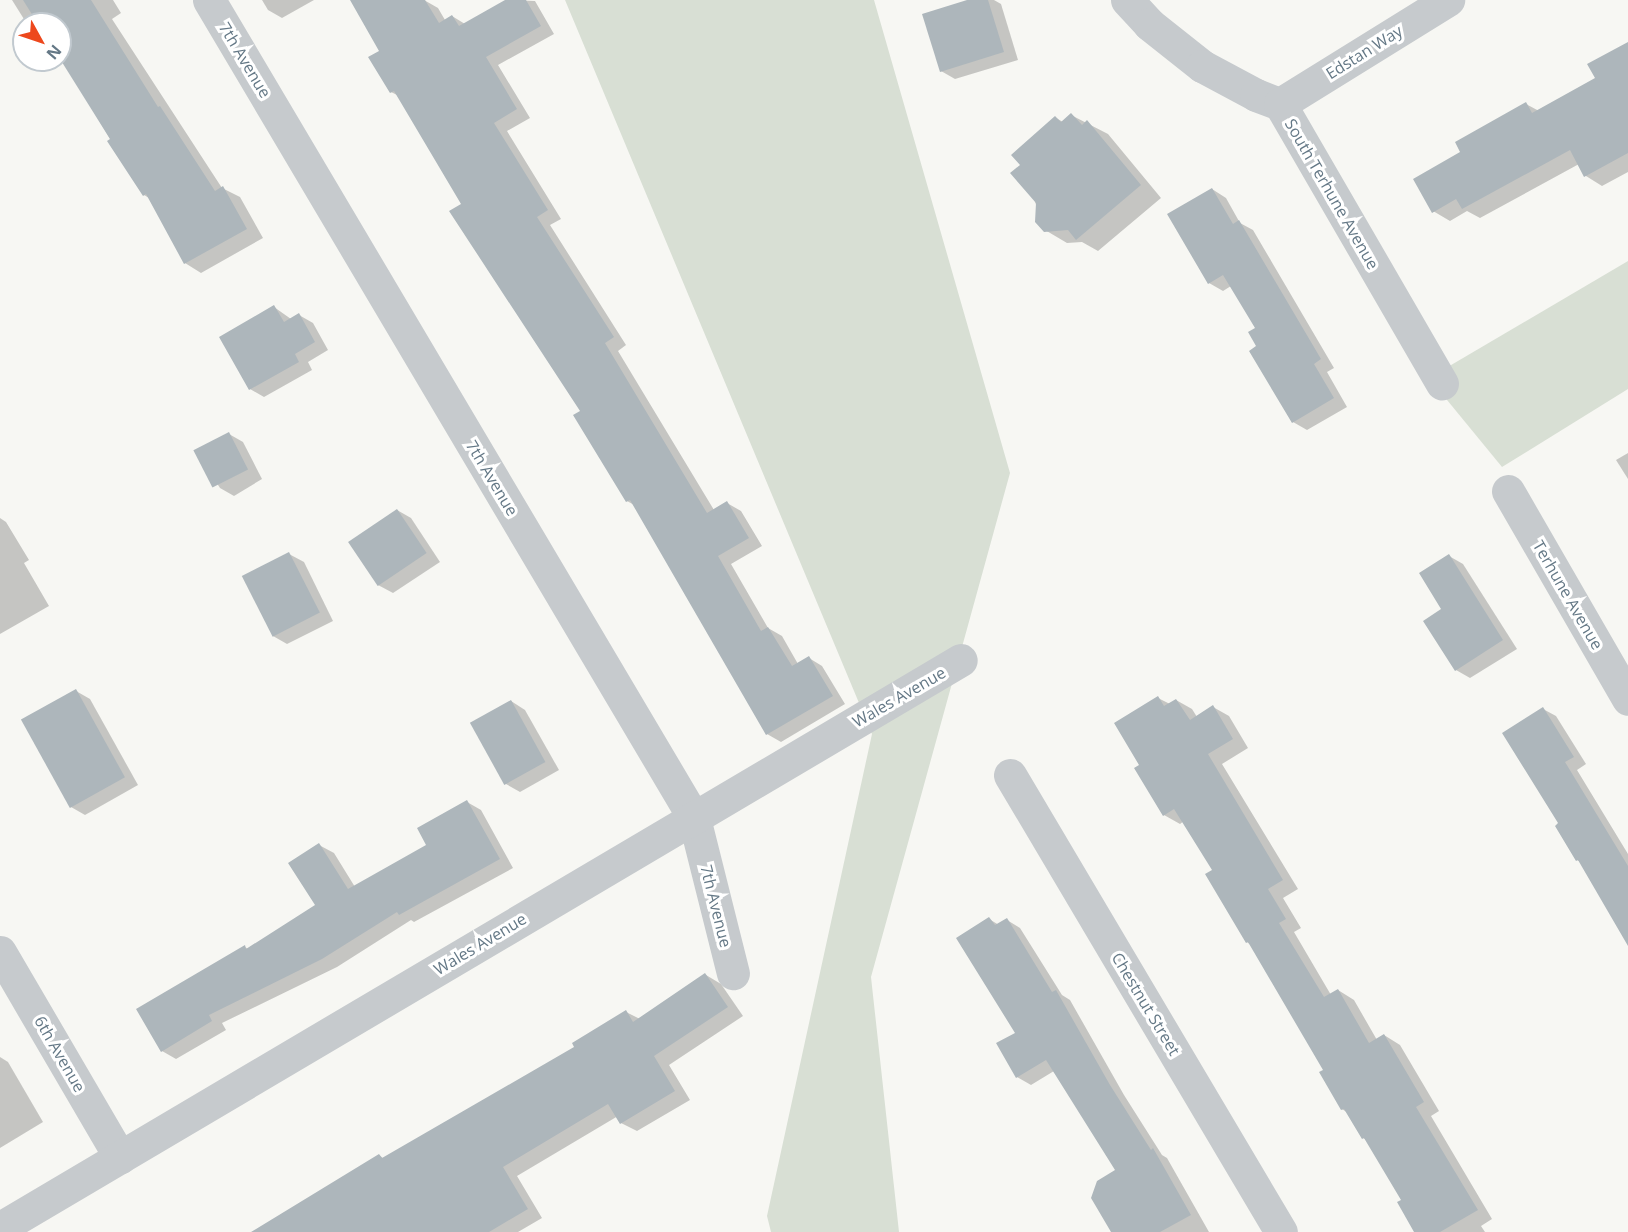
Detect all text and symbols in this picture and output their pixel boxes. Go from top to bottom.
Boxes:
north arrow [12,12,72,72]
street label: 7th Avenue [215,19,275,101]
street label: Edstan Way [1322,21,1406,83]
text: N [42,40,67,64]
street label: South Terhune Avenue [1281,115,1383,273]
street label: 7th Avenue [462,437,522,519]
street label: Terhune Avenue [1529,537,1607,653]
street label: Wales Avenue [849,663,949,731]
street label: 7th Avenue [696,863,736,949]
street label: Wales Avenue [430,909,530,979]
street label: Chestnut Street [1108,949,1184,1059]
street label: 6th Avenue [31,1013,89,1095]

